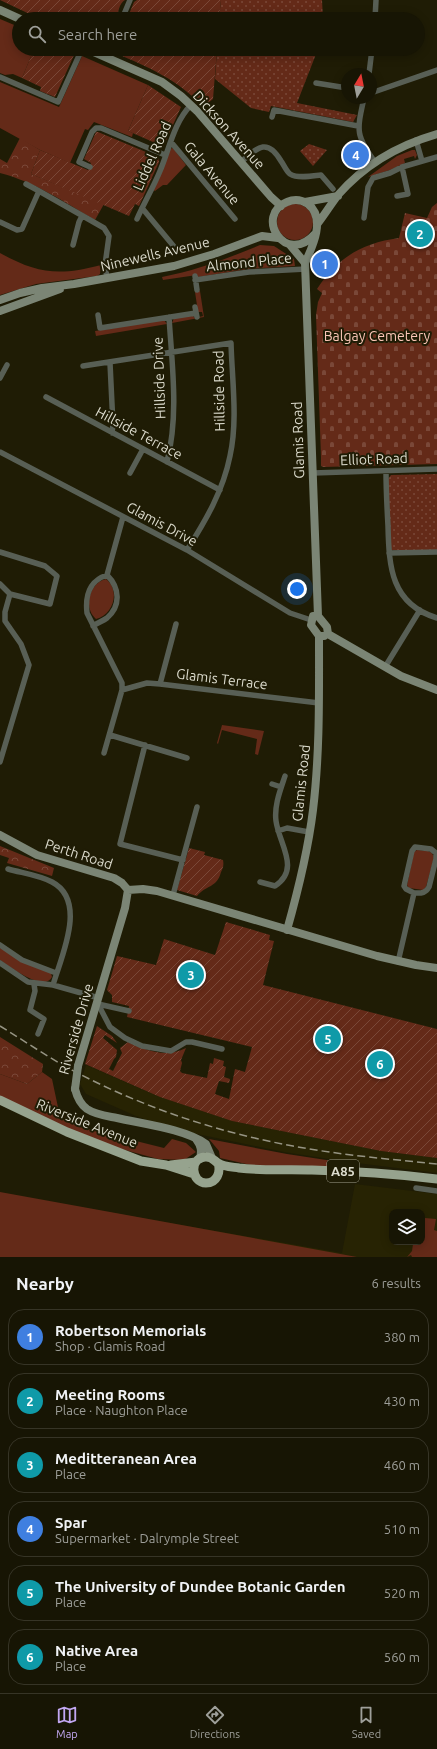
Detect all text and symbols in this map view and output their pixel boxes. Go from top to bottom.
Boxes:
search box [12,12,425,56]
icon: search [26,23,48,45]
text: Search here [58,26,137,43]
north arrow [341,68,377,104]
street label: Dickson Avenue [190,88,268,172]
street label: Liddel Road [130,119,174,193]
street label: Gala Avenue [181,138,243,208]
pin: 4 [343,140,369,170]
pin: 2 [407,219,433,249]
street label: Ninewells Avenue [99,234,211,274]
pin: 1 [312,249,338,279]
street label: Almond Place [205,250,293,274]
park label: Balgay Cemetery [324,328,431,344]
street label: Hillside Drive [150,337,168,419]
street label: Hillside Road [210,350,228,432]
street label: Glamis Road [289,401,307,479]
street label: Hillside Terrace [93,403,185,463]
street label: Elliot Road [340,450,408,468]
street label: Glamis Drive [124,499,200,549]
your location [287,579,307,599]
street label: Glamis Terrace [175,665,269,693]
street label: Glamis Road [289,744,313,822]
street label: Perth Road [43,836,115,872]
pin: 3 [178,960,204,990]
street label: Riverside Drive [55,982,97,1076]
pin: 5 [315,1024,341,1054]
pin: 6 [367,1049,393,1079]
street label: Riverside Avenue [34,1095,140,1151]
road number: A85 [327,1160,359,1182]
map controls [389,1209,425,1245]
button: layers [389,1209,425,1245]
text: Nearby [16,1274,74,1293]
text: 6 results [371,1276,421,1290]
text: Robertson Memorials [55,1322,206,1339]
text: 1 [26,1330,34,1344]
text: 380 m [384,1330,420,1344]
text: Shop · Glamis Road [55,1339,165,1353]
text: Meeting Rooms [55,1386,165,1403]
text: 2 [26,1394,34,1408]
text: 430 m [384,1394,420,1408]
text: Place · Naughton Place [55,1403,188,1417]
text: Meditteranean Area [55,1450,197,1467]
text: 3 [26,1458,34,1472]
text: 460 m [384,1458,420,1472]
text: Place [55,1467,86,1481]
text: Spar [55,1514,87,1531]
text: 4 [26,1522,34,1536]
text: 510 m [384,1522,420,1536]
text: Supermarket · Dalrymple Street [55,1531,239,1545]
text: The University of Dundee Botanic Garden [55,1578,346,1595]
text: 5 [26,1586,34,1600]
text: 520 m [384,1586,420,1600]
text: Place [55,1595,86,1609]
text: Native Area [55,1642,138,1659]
text: 6 [26,1650,34,1664]
text: 560 m [384,1650,420,1664]
text: Place [55,1659,86,1673]
tab: Map [56,1704,78,1740]
tab: Directions [190,1704,240,1740]
tab: Saved [352,1704,381,1740]

